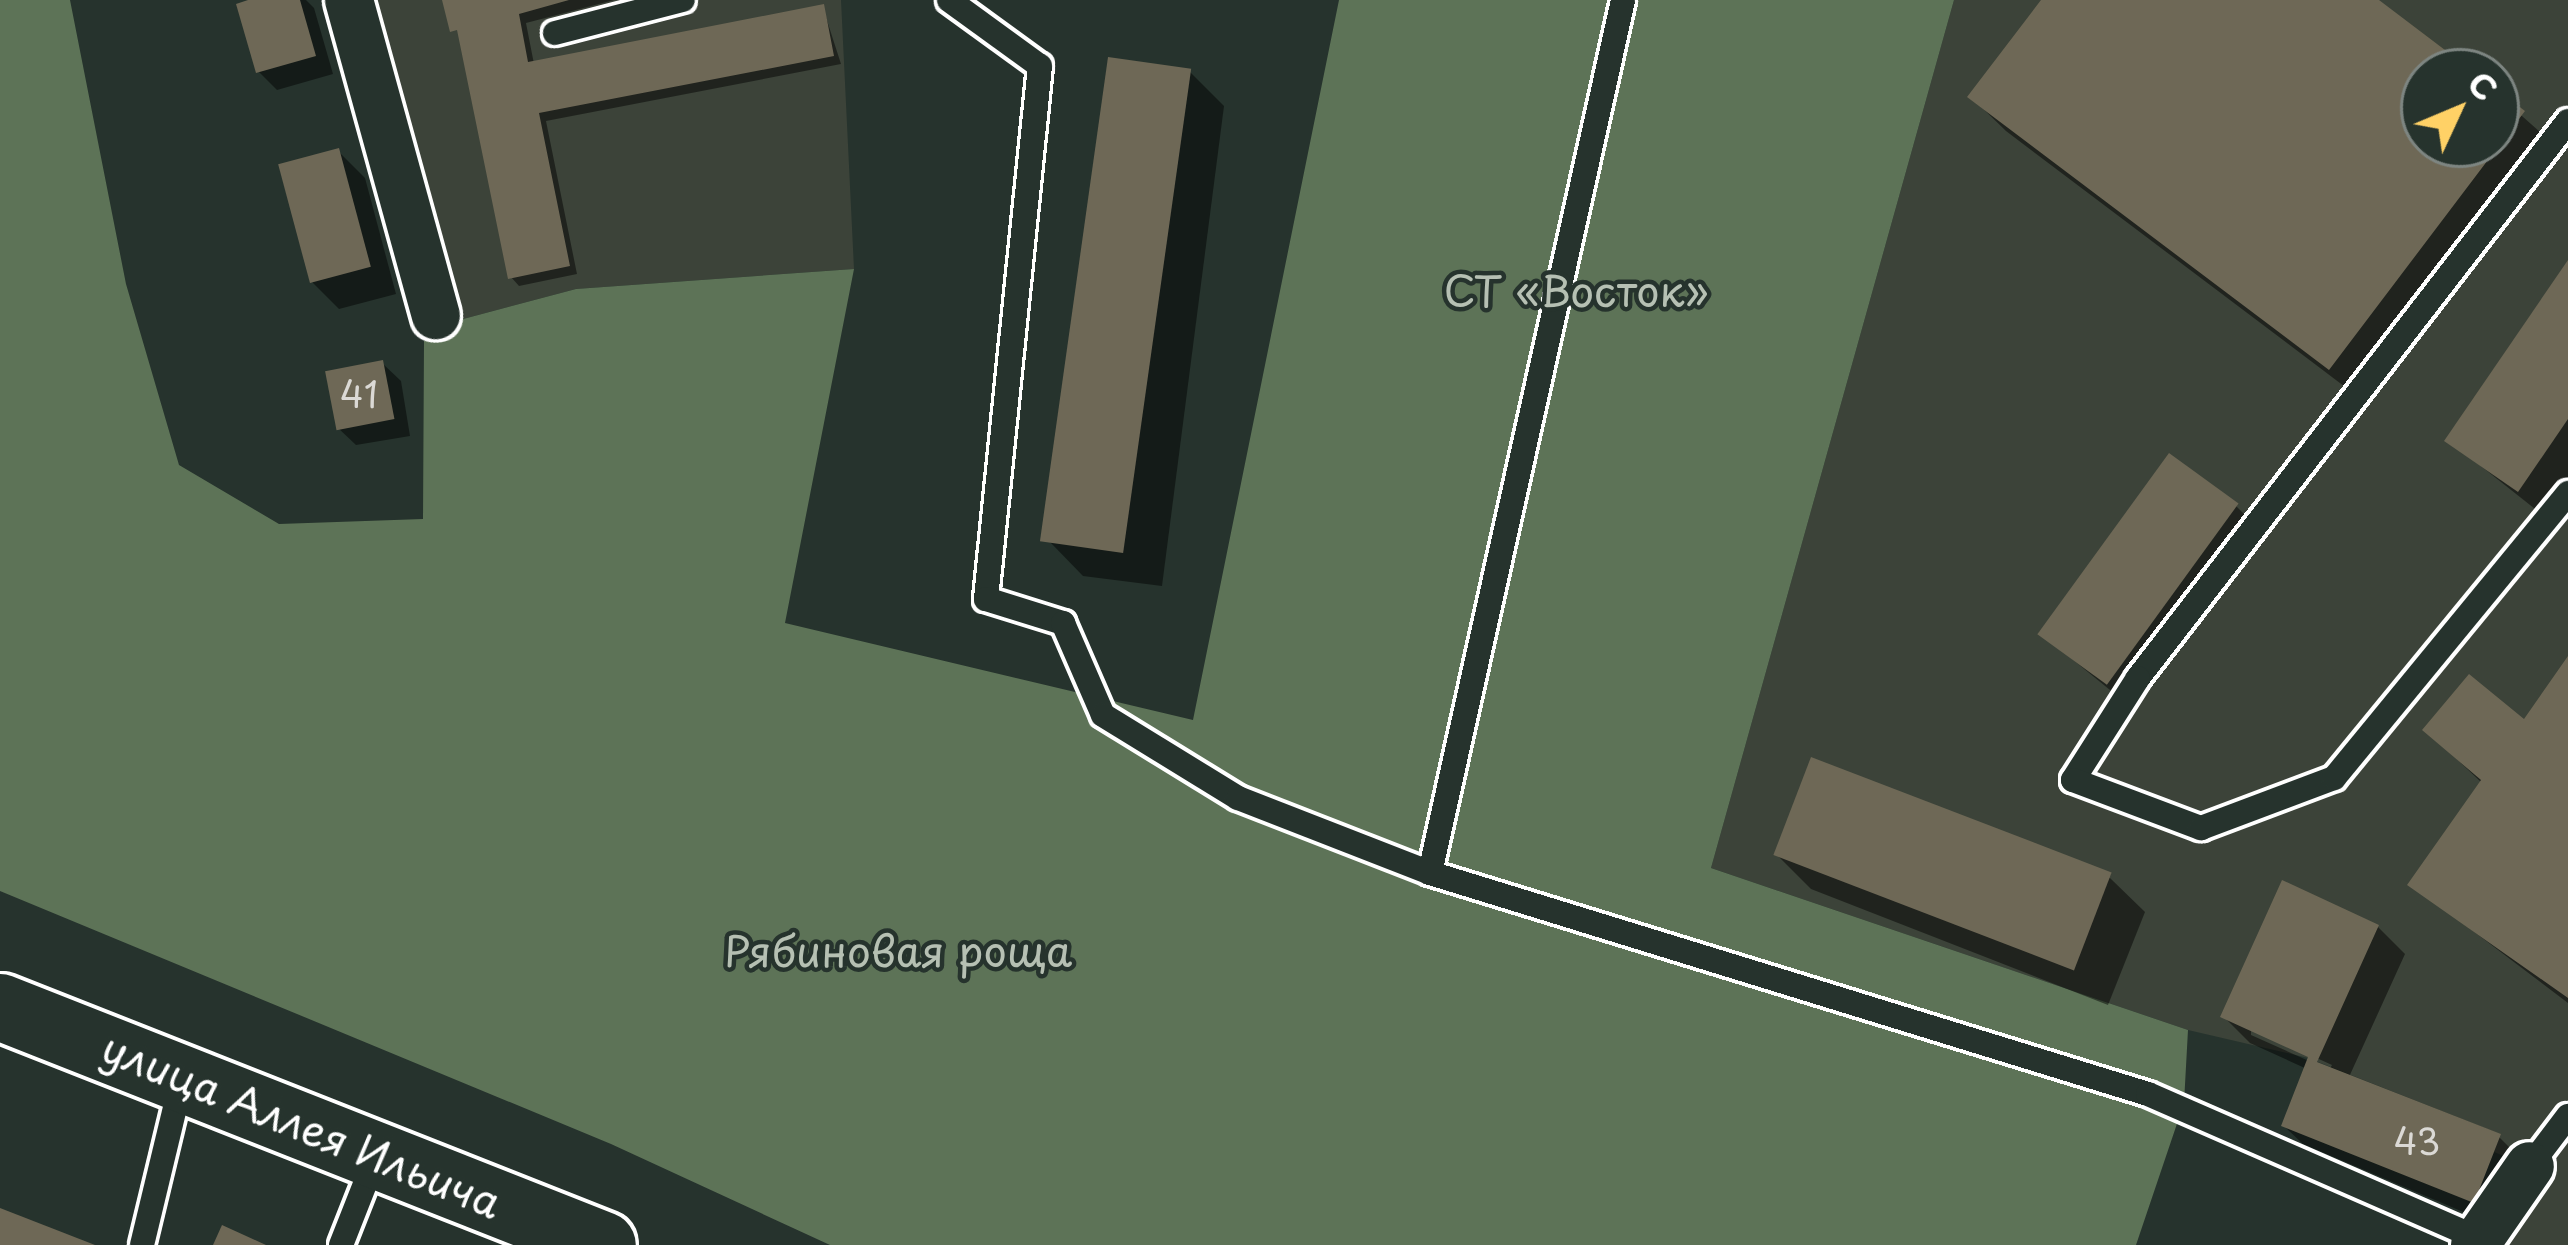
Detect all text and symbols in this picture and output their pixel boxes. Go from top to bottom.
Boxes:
north arrow [2400,48,2520,168]
text: С [2457,59,2510,111]
park label: СТ «Восток» [1443,265,1709,315]
house number: 41 [340,372,378,416]
park label: Рябиновая роща [724,925,1072,975]
street label: улица Аллея Ильича [94,1020,510,1228]
house number: 43 [2394,1119,2440,1163]

